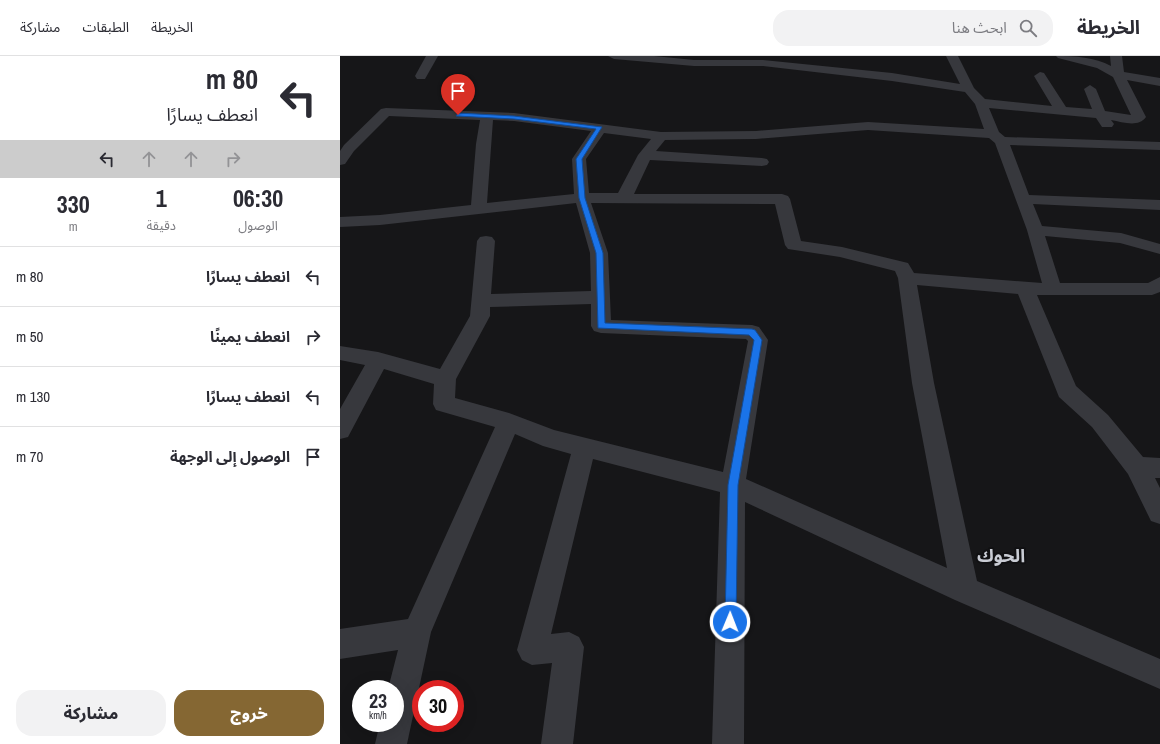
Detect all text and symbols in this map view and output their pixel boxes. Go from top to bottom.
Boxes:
search box [773,10,1053,46]
text: الخريطة [1077,14,1140,40]
text: ابحث هنا [952,17,1007,38]
icon: search [1017,17,1039,39]
text: مشاركة [20,18,60,36]
text: الطبقات [82,18,129,36]
text: الخريطة [151,18,193,36]
text: 80 m [206,60,258,98]
icon: left [272,72,324,124]
pin [441,74,475,115]
icon: arrive [447,80,469,102]
text: انعطف يسارًا [166,102,258,127]
icon: left [96,148,118,170]
icon: ahead [138,148,160,170]
icon: ahead [180,148,202,170]
icon: right [222,148,244,170]
text: 1 [156,182,167,214]
text: 06:30 [233,182,283,214]
text: 330 [57,188,90,220]
text: دقيقة [146,217,176,234]
text: الوصول [238,217,278,234]
text: m [69,218,78,235]
text: 80 m [16,266,43,287]
text: انعطف يسارًا [206,266,290,287]
icon: left [302,266,324,288]
text: 50 m [16,326,43,347]
text: انعطف يمينًا [210,326,290,347]
icon: right [302,326,324,348]
text: 130 m [16,386,50,407]
text: انعطف يسارًا [206,386,290,407]
icon: left [302,386,324,408]
text: 70 m [16,446,43,467]
text: الوصول إلى الوجهة [170,446,290,467]
icon: arrive [302,446,324,468]
district label: الحوك [977,543,1025,568]
position arrow [709,601,751,643]
speed limit sign: 30 [412,680,464,732]
text: 23 [369,687,387,714]
button: مشاركة [16,690,166,736]
button: خروج [174,690,324,736]
text: km/h [369,709,387,722]

